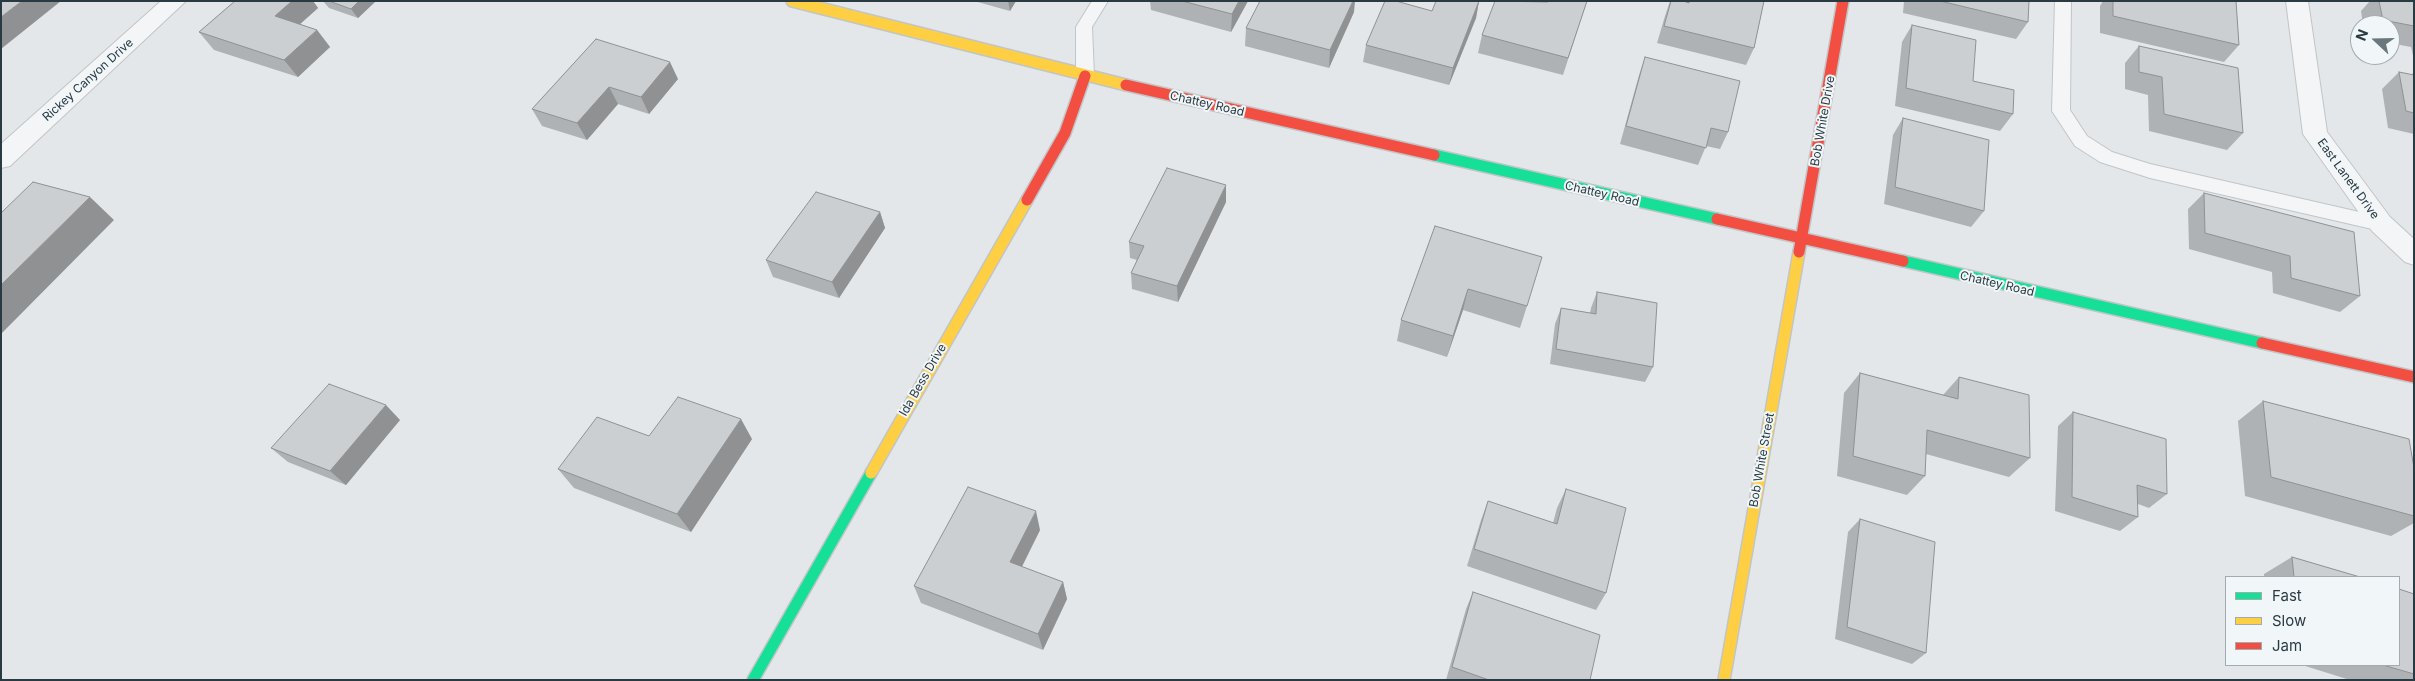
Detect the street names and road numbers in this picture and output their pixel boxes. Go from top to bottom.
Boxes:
street label: Rickey Canyon Drive [40,35,136,125]
street label: Bob White Drive [1808,75,1838,167]
street label: Chattey Road [1168,88,1246,120]
street label: East Lanett Drive [2314,136,2382,222]
street label: Chattey Road [1563,178,1641,210]
street label: Chattey Road [1958,268,2036,300]
street label: Ida Bess Drive [896,341,950,419]
street label: Bob White Street [1747,412,1777,508]

